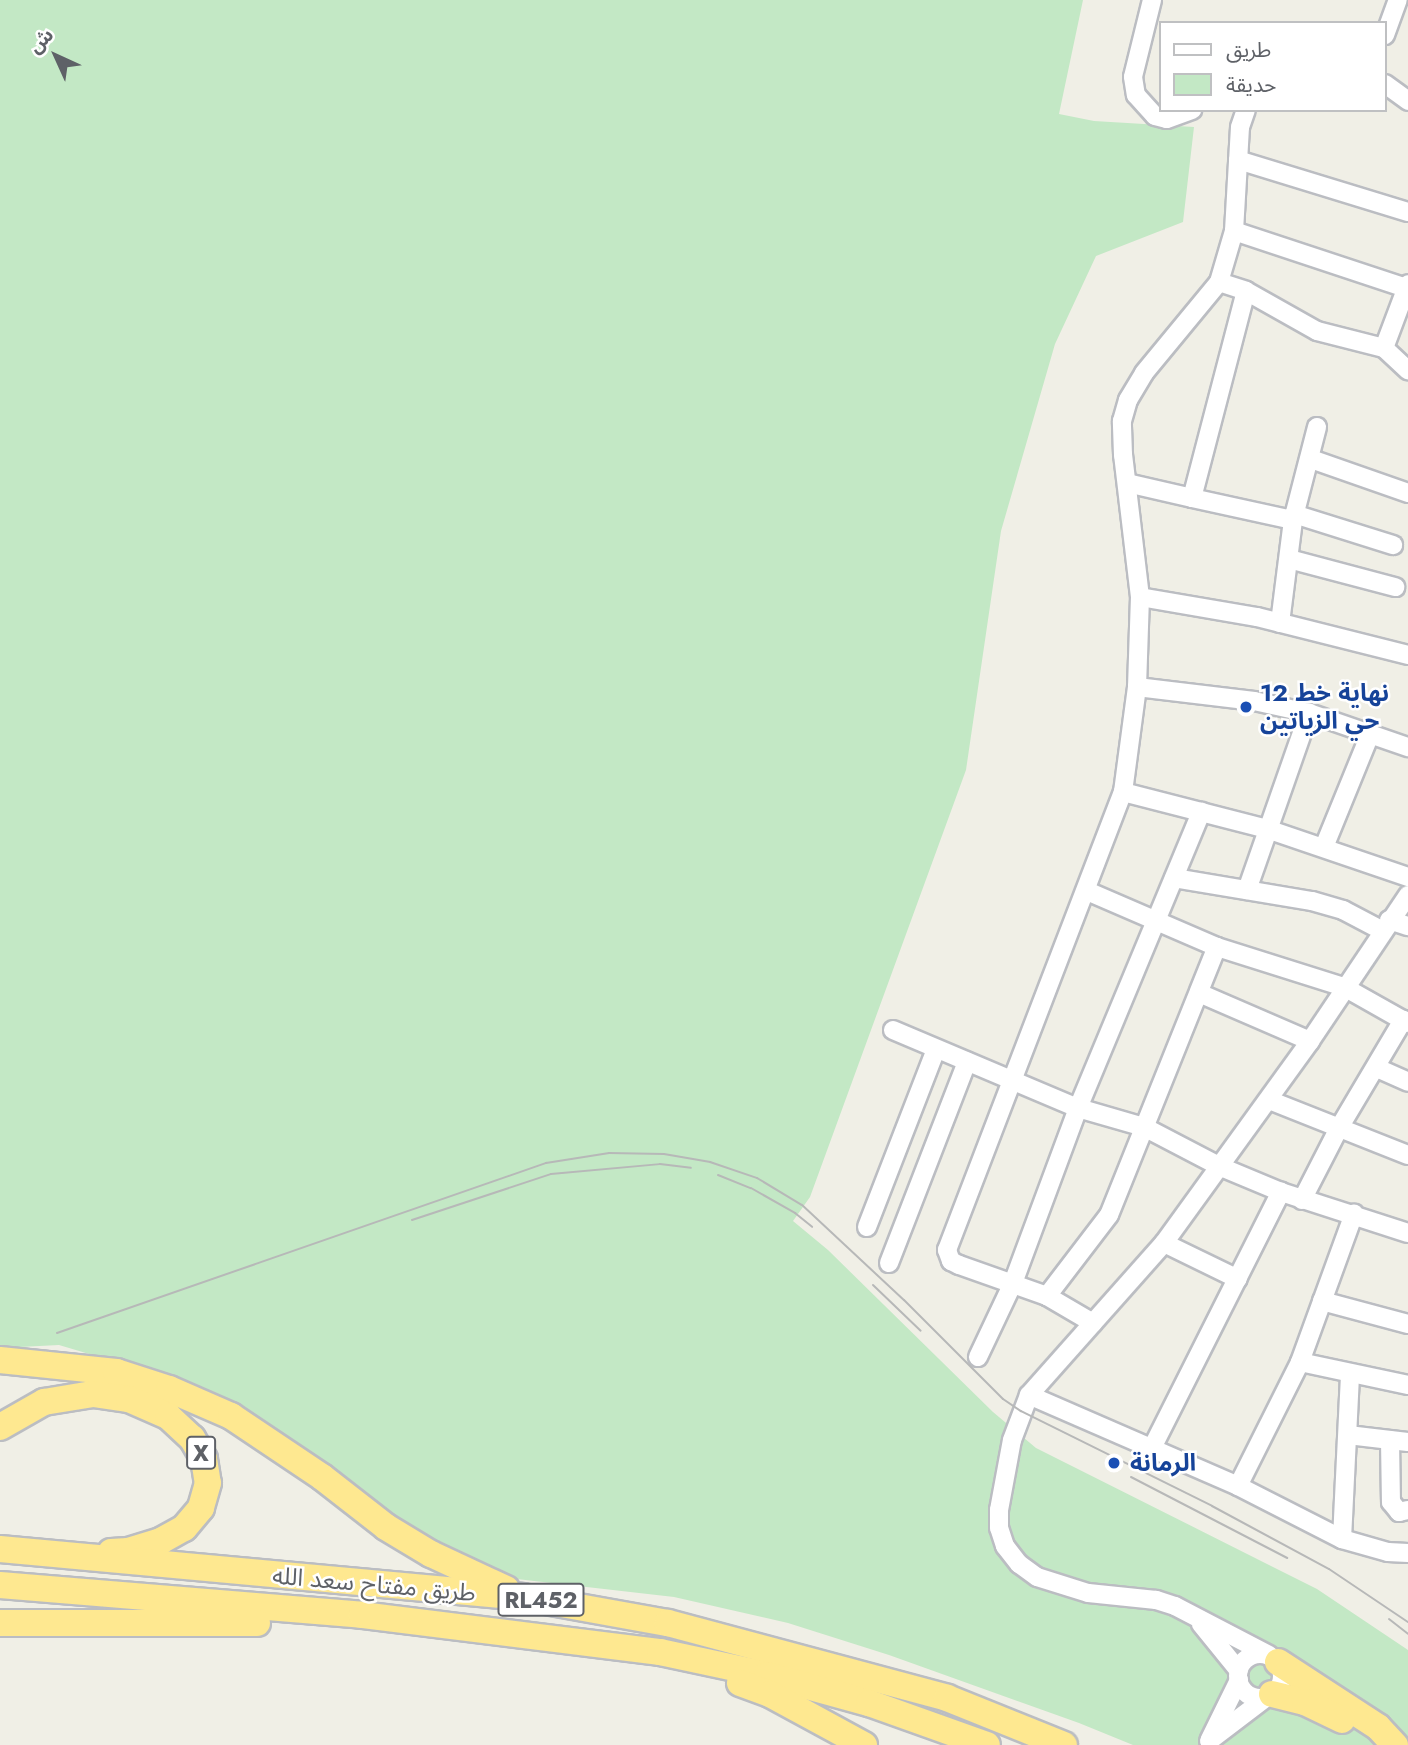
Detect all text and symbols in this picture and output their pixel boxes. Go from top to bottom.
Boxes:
north arrow [21,21,91,91]
legend [1160,21,1387,112]
text: ش [22,22,60,60]
text: طريق [1226,35,1271,65]
text: حديقة [1226,70,1276,100]
place label: نهاية خط 12 حي الزياتين [1260,679,1389,735]
marker: نهاية خط 12 حي الزياتين [1238,699,1254,715]
road number: X [185,1434,217,1472]
place label: الرمانة [1130,1449,1196,1477]
marker: الرمانة [1104,1453,1124,1473]
street label: طريق مفتاح سعد الله [271,1561,477,1607]
road number: RL452 [497,1581,585,1620]

